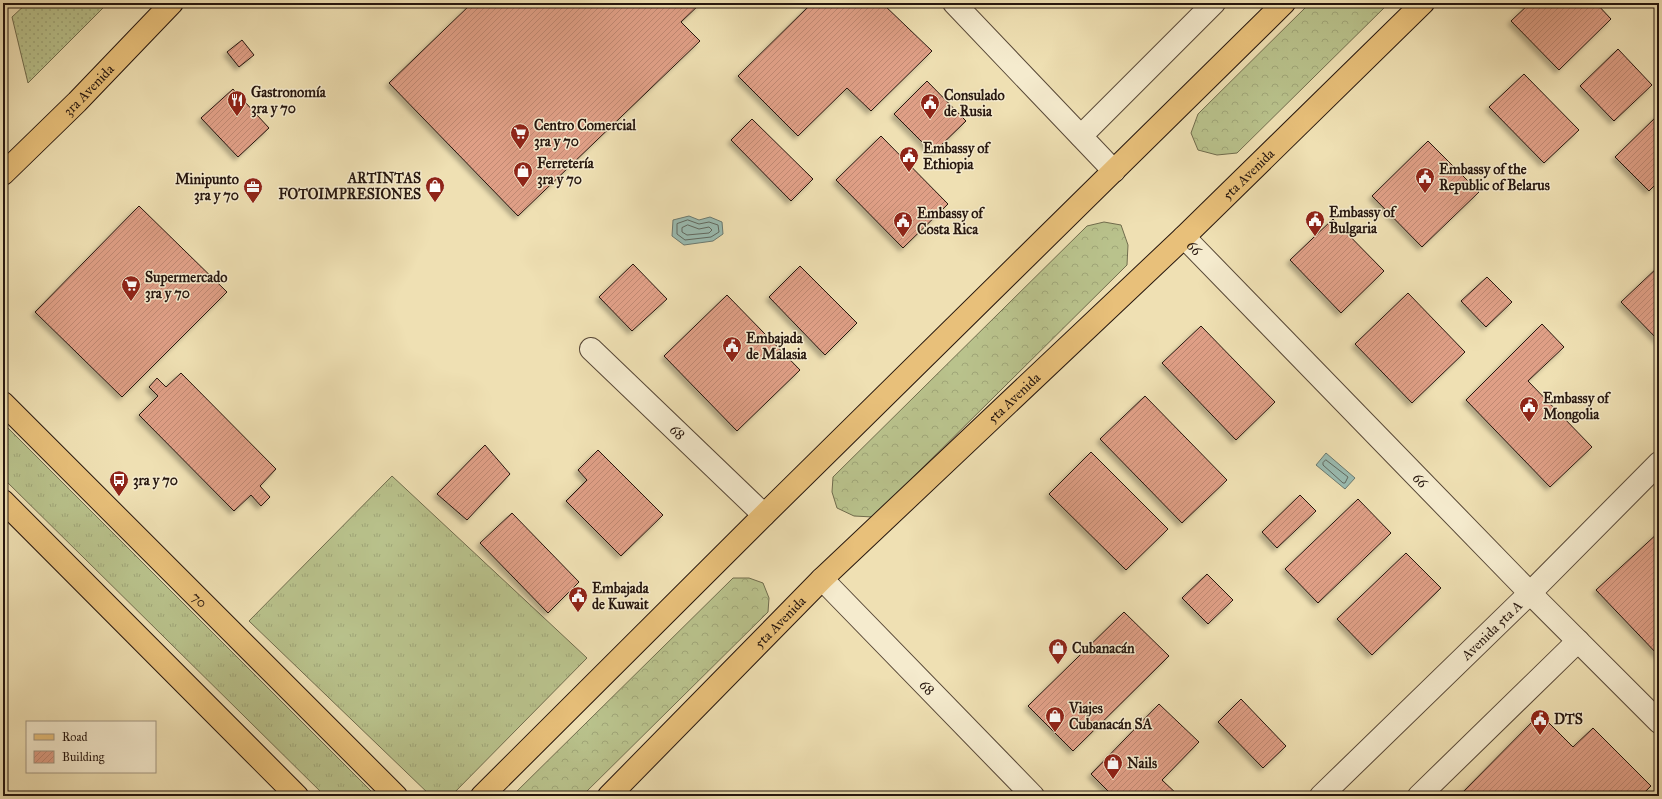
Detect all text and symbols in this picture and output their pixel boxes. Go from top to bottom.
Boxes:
street label: 3ra Avenida [60,61,118,120]
place label: Gastronomía 3ra y 70 [251,84,327,118]
place label: Consulado de Rusia [944,87,1005,120]
restaurant icon: Gastronomía 3ra y 70 [226,89,248,117]
public building icon: Consulado de Rusia [919,92,941,120]
place label: Centro Comercial 3ra y 70 [534,117,637,151]
supermarket icon: Centro Comercial 3ra y 70 [509,122,531,150]
place label: Embassy of Ethiopia [923,140,991,174]
public building icon: Embassy of Ethiopia [898,145,920,173]
street label: 5ta Avenida [1219,145,1278,204]
place label: Ferretería 3ra y 70 [537,155,595,189]
shop icon: Ferretería 3ra y 70 [512,160,534,188]
place label: Embassy of the Republic of Belarus [1439,161,1550,195]
public building icon: Embassy of the Republic of Belarus [1414,166,1436,194]
place label: ARTINTAS FOTOIMPRESIONES [278,170,421,203]
place label: Minipunto 3ra y 70 [175,171,239,205]
shop icon: ARTINTAS FOTOIMPRESIONES [424,175,446,203]
office icon: Minipunto 3ra y 70 [242,176,264,204]
place label: Embassy of Bulgaria [1329,204,1397,238]
place label: Embassy of Costa Rica [917,205,985,238]
public building icon: Embassy of Bulgaria [1304,209,1326,237]
public building icon: Embassy of Costa Rica [892,210,914,238]
street label: 66 [1183,237,1206,260]
place label: Supermercado 3ra y 70 [145,269,227,303]
supermarket icon: Supermercado 3ra y 70 [120,274,142,302]
place label: Embajada de Malasia [746,330,808,363]
public building icon: Embajada de Malasia [721,335,743,363]
street label: 5ta Avenida [984,369,1044,427]
place label: Embassy of Mongolia [1543,390,1611,424]
public building icon: Embassy of Mongolia [1518,395,1540,423]
street label: 68 [666,421,688,444]
bus stop icon: 3ra y 70 [108,469,130,497]
street label: 66 [1409,469,1432,492]
place label: 3ra y 70 [133,472,178,490]
place label: Embajada de Kuwait [592,580,650,613]
public building icon: Embajada de Kuwait [567,585,589,613]
street label: 70 [188,588,211,611]
street label: 5ta Avenida [751,593,810,652]
street label: Avenida 5ta A [1457,597,1527,665]
shop icon: Cubanacán [1047,637,1069,665]
place label: Cubanacán [1072,640,1135,657]
street label: 68 [916,676,938,699]
place label: Viajes Cubanacán SA [1068,700,1153,733]
shop icon: Viajes Cubanacán SA [1044,705,1066,733]
public building icon: DTS [1529,708,1551,736]
place label: DTS [1554,711,1583,728]
legend [26,721,156,773]
text: Road [62,730,88,744]
text: Building [62,750,105,765]
shop icon: Nails [1102,752,1124,780]
place label: Nails [1127,755,1157,772]

